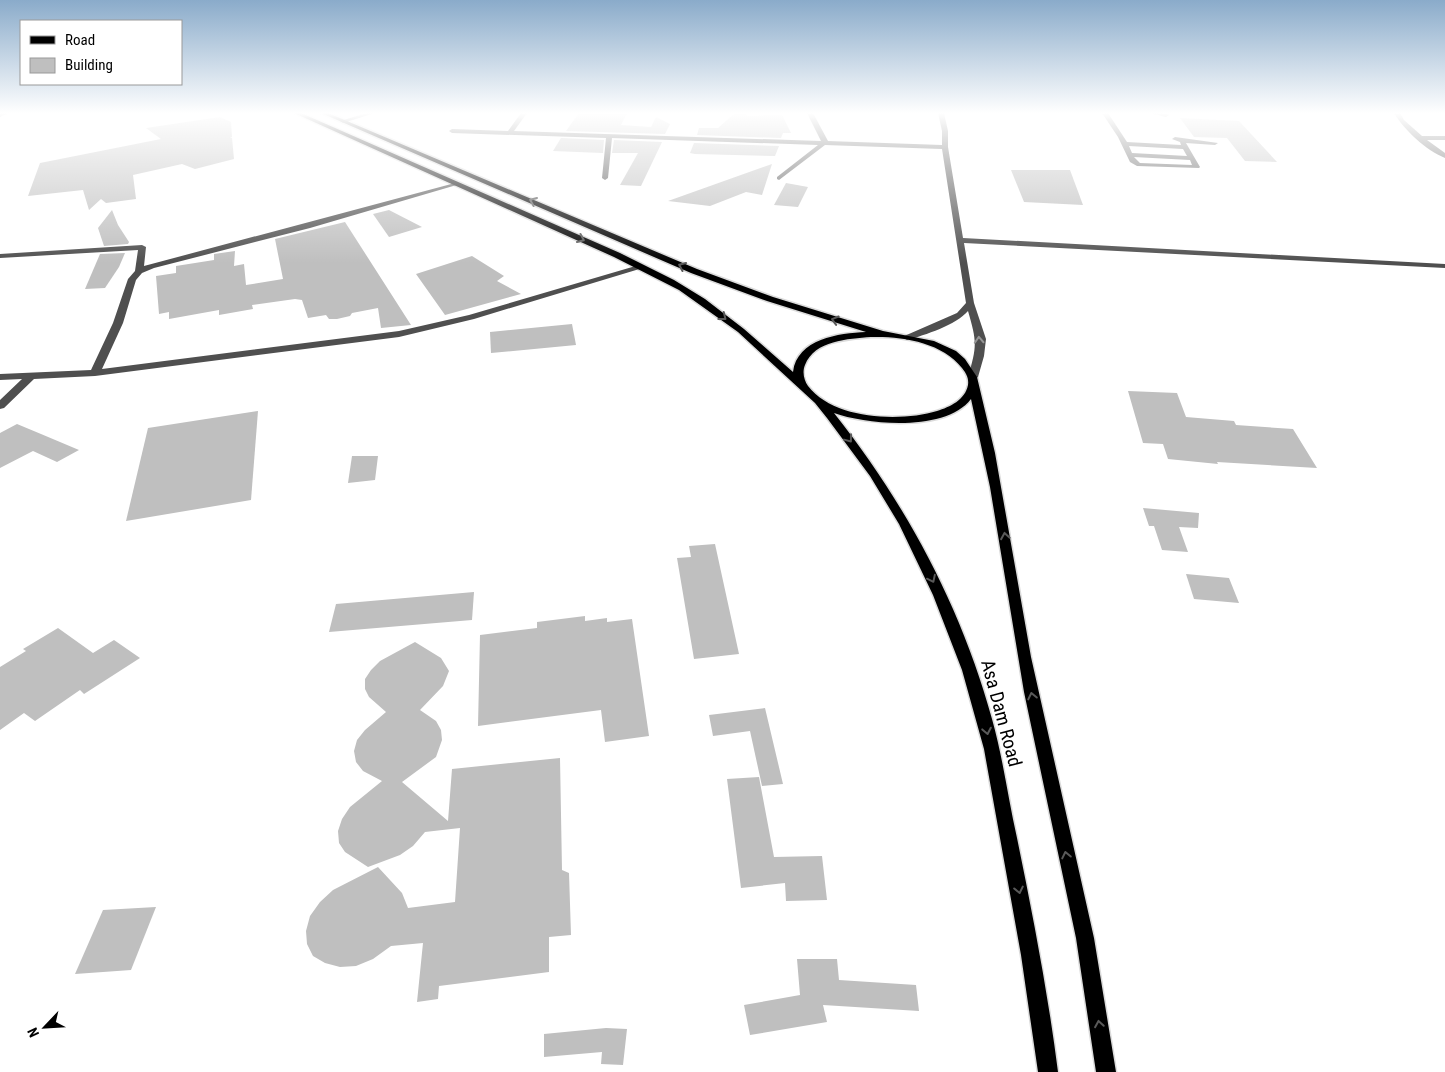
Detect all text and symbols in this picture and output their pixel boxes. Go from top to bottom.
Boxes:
legend [20,20,182,85]
text: Road [65,31,95,49]
text: Building [65,56,113,74]
one-way arrow [529,197,538,208]
one-way arrow [576,232,585,243]
one-way arrow [678,261,687,272]
one-way arrow [717,311,727,320]
one-way arrow [831,316,839,326]
one-way arrow [974,335,985,343]
one-way arrow [843,433,852,443]
one-way arrow [1000,532,1010,540]
one-way arrow [926,573,936,582]
street label: Asa Dam Road [976,657,1027,769]
one-way arrow [1027,692,1038,701]
one-way arrow [981,727,992,736]
one-way arrow [1062,850,1072,859]
one-way arrow [1013,886,1024,895]
north arrow [20,1002,70,1052]
one-way arrow [1094,1020,1104,1028]
text: N [24,1025,42,1040]

